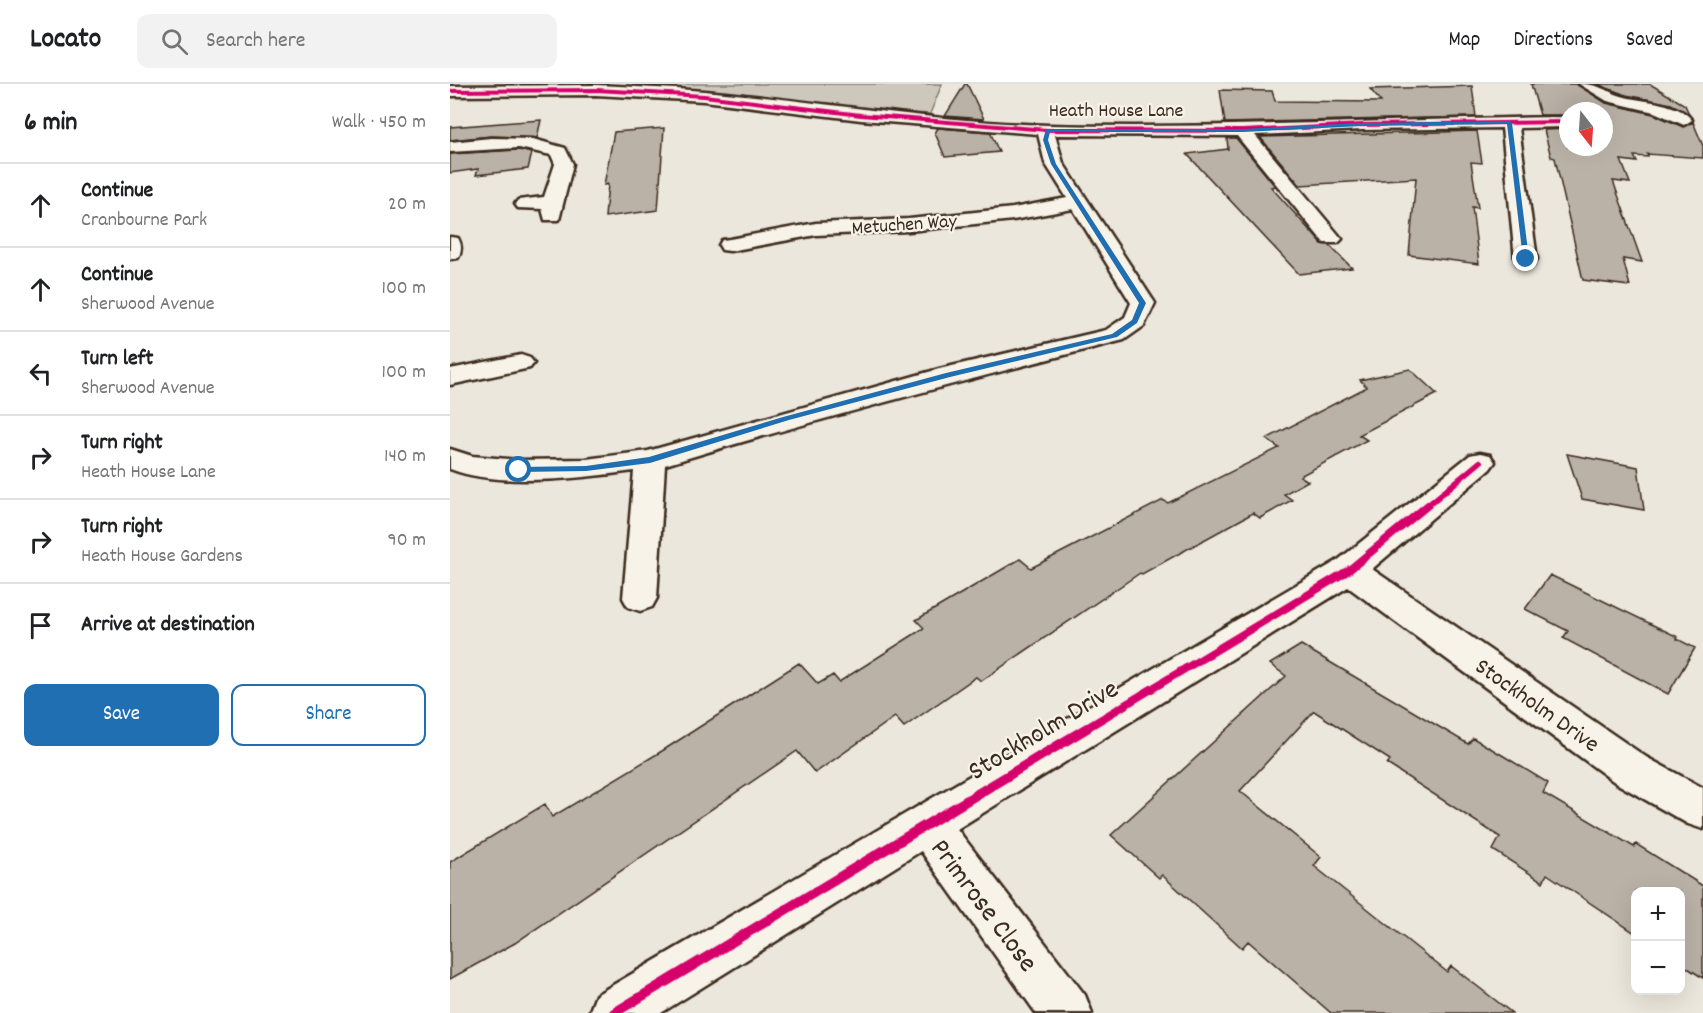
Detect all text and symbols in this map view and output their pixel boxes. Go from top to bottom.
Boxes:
search box [137,14,557,68]
text: Locato [30,21,101,61]
icon: search [158,25,191,58]
text: Search here [206,26,306,57]
text: Map [1449,26,1480,56]
text: Directions [1513,26,1593,56]
text: Saved [1626,26,1673,56]
street label: Heath House Lane [1049,98,1184,126]
north arrow [1559,102,1613,156]
text: 6 min [24,105,77,142]
text: Walk · 450 m [332,109,426,137]
text: Continue [81,176,153,207]
icon: ahead [24,189,57,222]
text: 20 m [388,191,426,219]
text: Cranbourne Park [81,207,207,235]
street label: Metuchen Way [851,208,959,244]
route end [1512,245,1538,271]
text: Continue [81,260,153,291]
icon: ahead [24,273,57,306]
text: 100 m [382,275,426,303]
text: Sherwood Avenue [81,291,215,319]
text: Turn left [81,344,153,375]
icon: left [24,357,57,390]
text: 100 m [382,359,426,387]
text: Sherwood Avenue [81,375,215,403]
text: Turn right [81,428,163,459]
icon: right [24,441,57,474]
text: 140 m [384,443,426,471]
route start [505,456,531,482]
text: Heath House Lane [81,459,216,487]
text: Turn right [81,512,163,543]
icon: right [24,525,57,558]
text: 90 m [388,527,426,555]
text: Heath House Gardens [81,543,243,571]
icon: arrive [24,609,57,642]
text: Arrive at destination [81,610,255,641]
street label: Stockholm Drive [1467,651,1606,762]
street label: Stockholm Drive [962,672,1127,793]
button: Save [24,684,219,746]
button: Share [231,684,426,746]
street label: Primrose Close [919,832,1045,982]
map controls [1631,887,1685,995]
button: + [1631,887,1685,941]
button: − [1631,941,1685,995]

